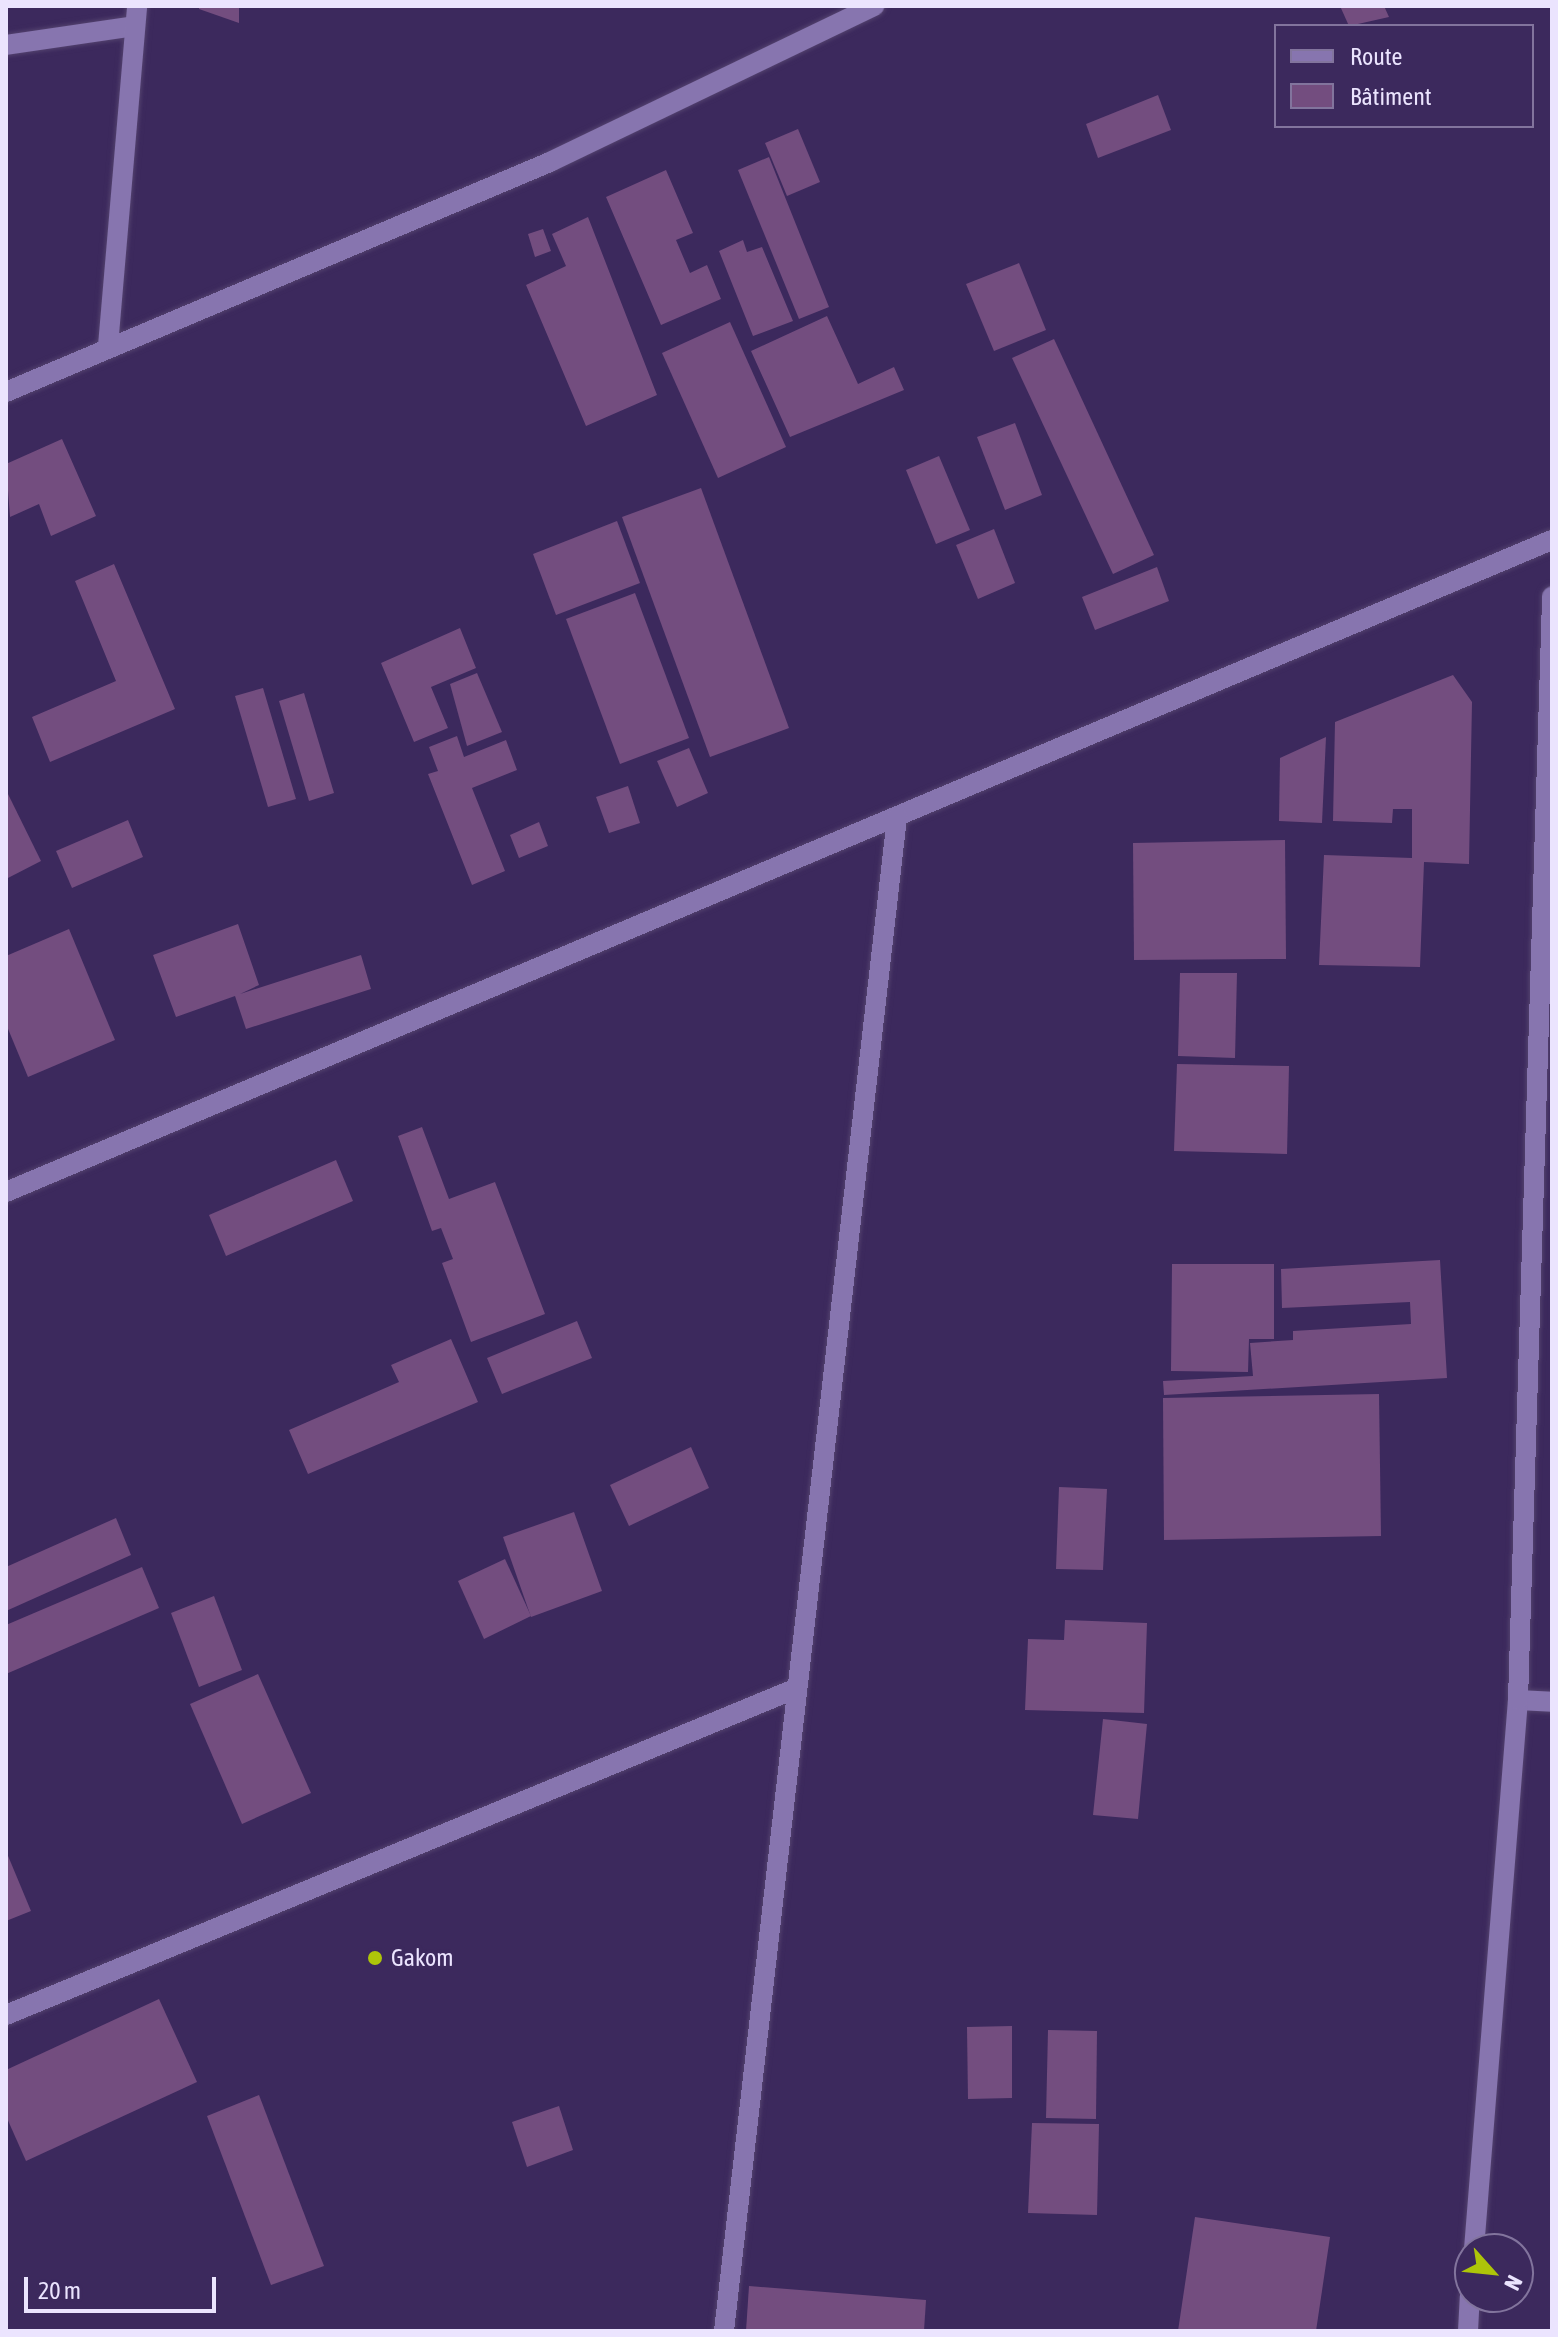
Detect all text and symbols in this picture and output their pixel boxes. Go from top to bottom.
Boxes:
legend [1274,24,1534,128]
text: Route [1350,43,1402,70]
text: Bâtiment [1350,83,1432,110]
place label: Gakom [391,1944,454,1972]
marker: Gakom [366,1949,384,1967]
north arrow [1454,2233,1534,2313]
scale bar [28,2261,220,2311]
text: N [1499,2271,1528,2295]
text: 20 m [38,2277,81,2304]

